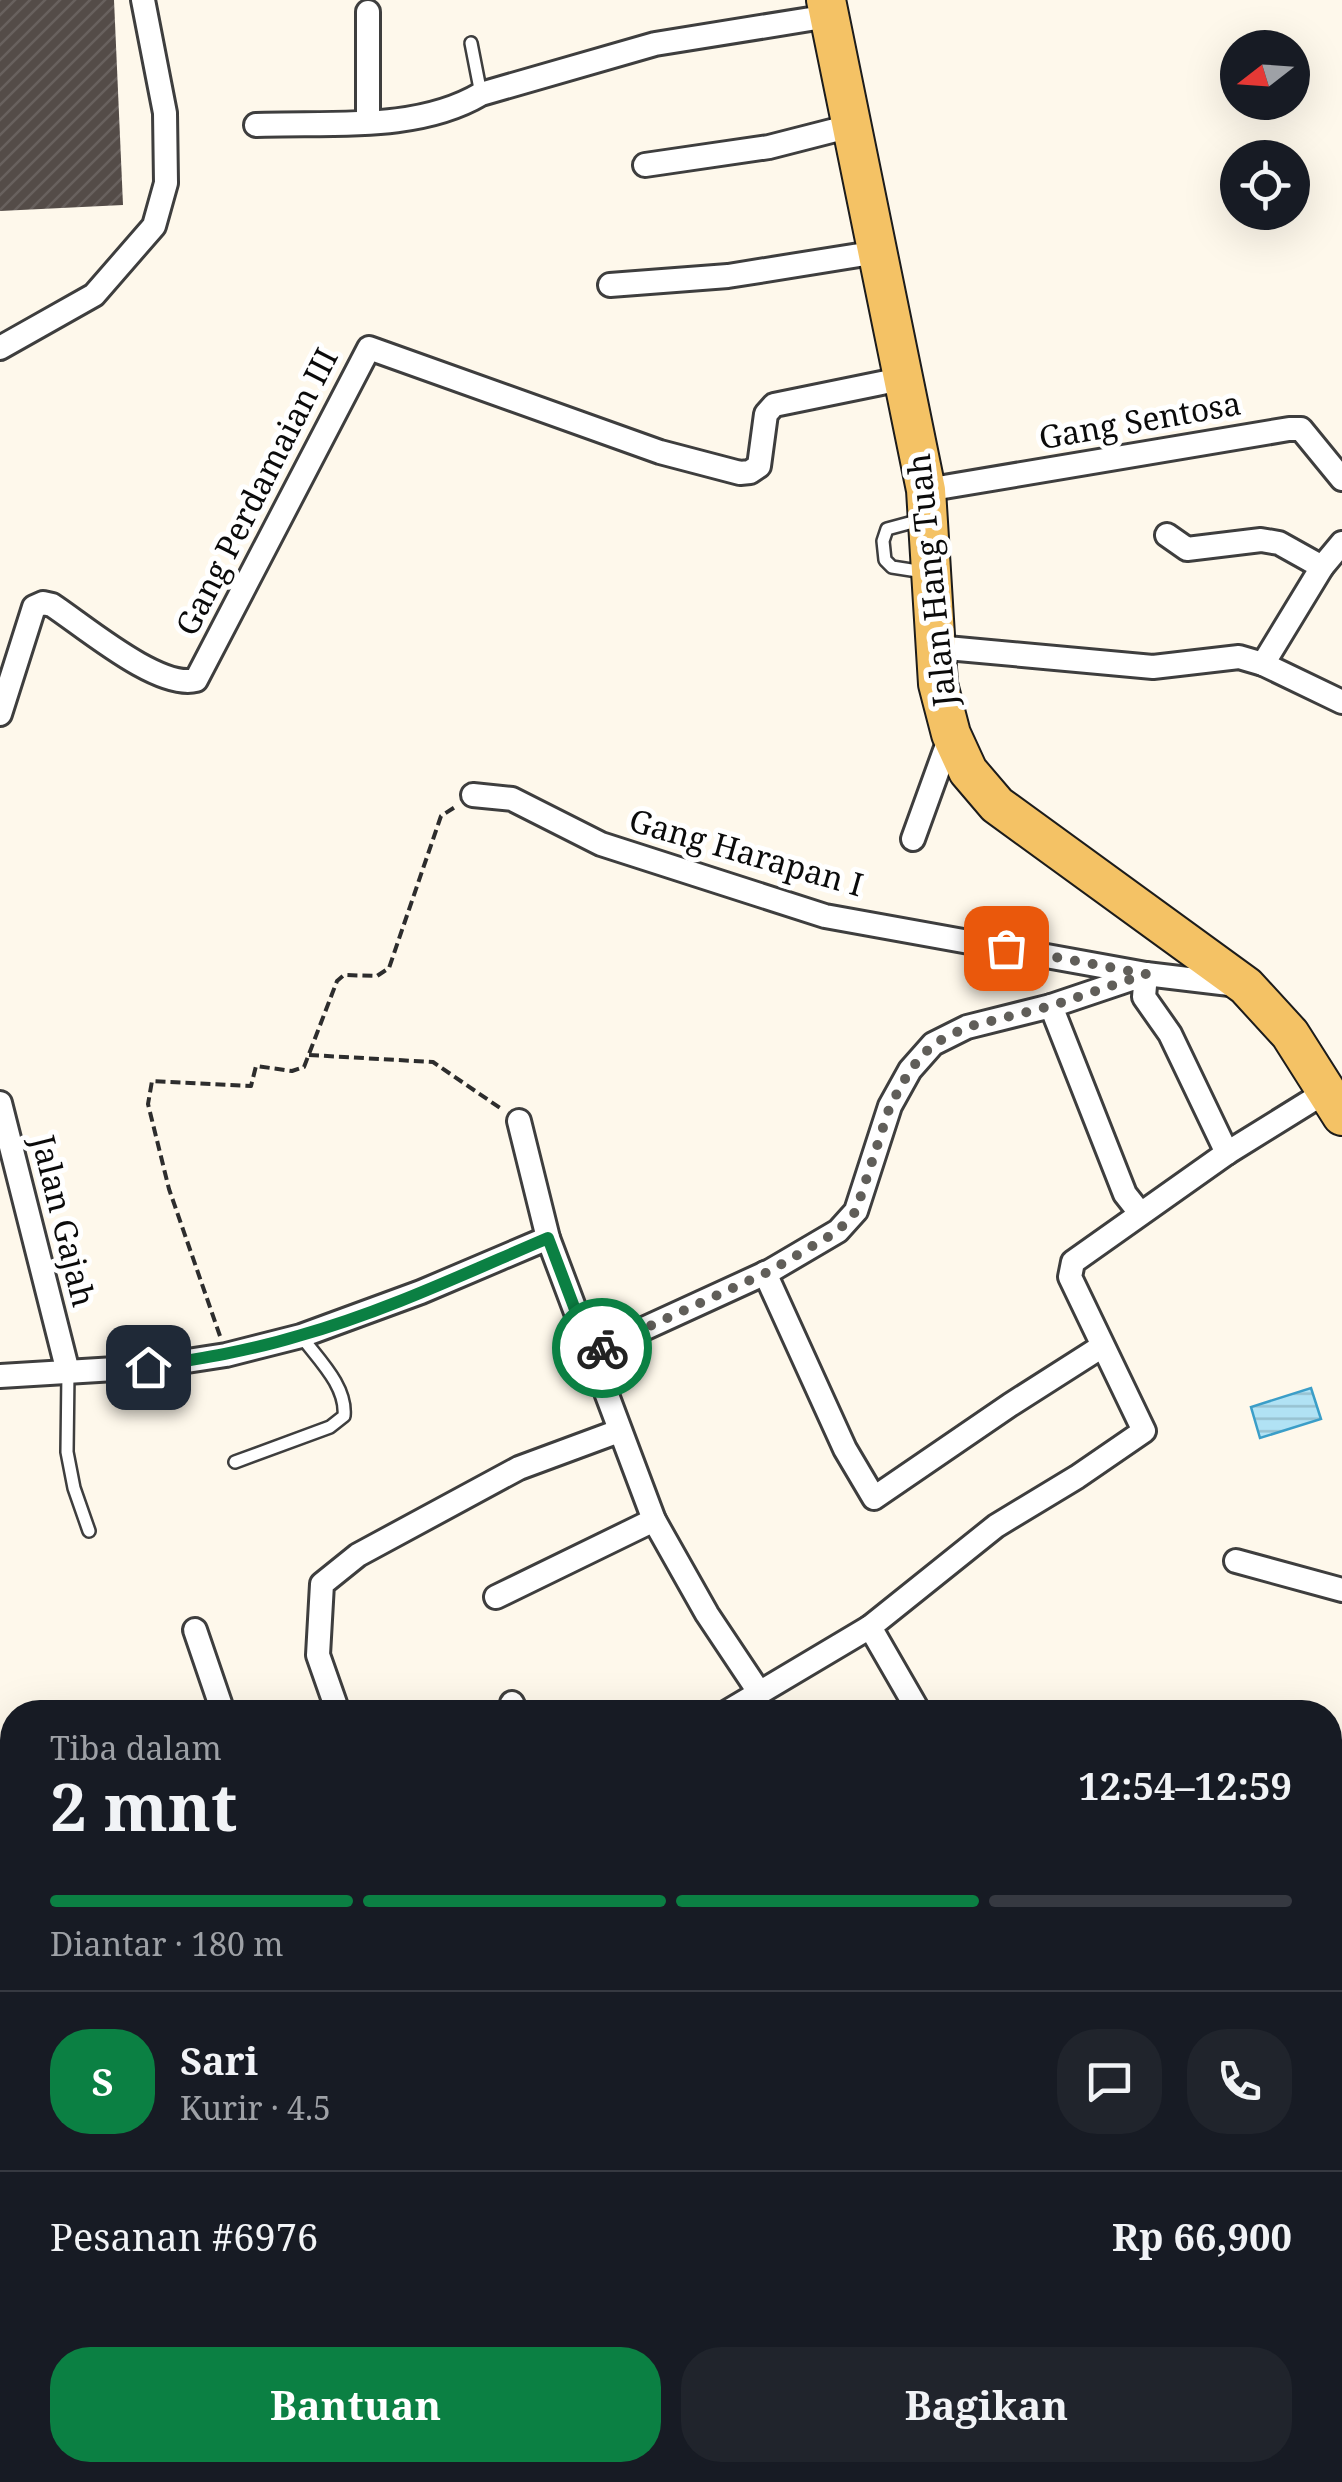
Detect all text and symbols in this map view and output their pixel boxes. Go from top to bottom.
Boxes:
north arrow [1220,30,1310,120]
map controls [1220,30,1310,230]
button: locate [1220,140,1310,230]
street label: Gang Perdamaian III [165,340,347,642]
street label: Gang Sentosa [1035,381,1244,458]
street label: Jalan Hang Tuah [896,452,965,710]
street label: Gang Harapan I [625,798,868,905]
pin [964,906,1049,991]
icon: bag [979,921,1034,976]
street label: Jalan Gajah [22,1129,107,1311]
courier [552,1298,652,1398]
icon: bike [575,1321,630,1376]
pin [106,1325,191,1410]
icon: home [121,1340,176,1395]
text: Tiba dalam [50,1726,222,1769]
text: 12:54–12:59 [1078,1759,1292,1811]
text: 2 mnt [50,1762,237,1850]
text: Diantar · 180 m [50,1922,283,1965]
button: chat [1057,2029,1162,2134]
button: phone [1187,2029,1292,2134]
text: Sari [180,2034,258,2086]
text: S [91,2055,114,2107]
text: Kurir · 4.5 [180,2086,331,2129]
text: Pesanan #6976 [50,2210,318,2262]
text: Rp 66,900 [1112,2210,1292,2262]
button: Bantuan [50,2347,661,2462]
button: Bagikan [681,2347,1292,2462]

